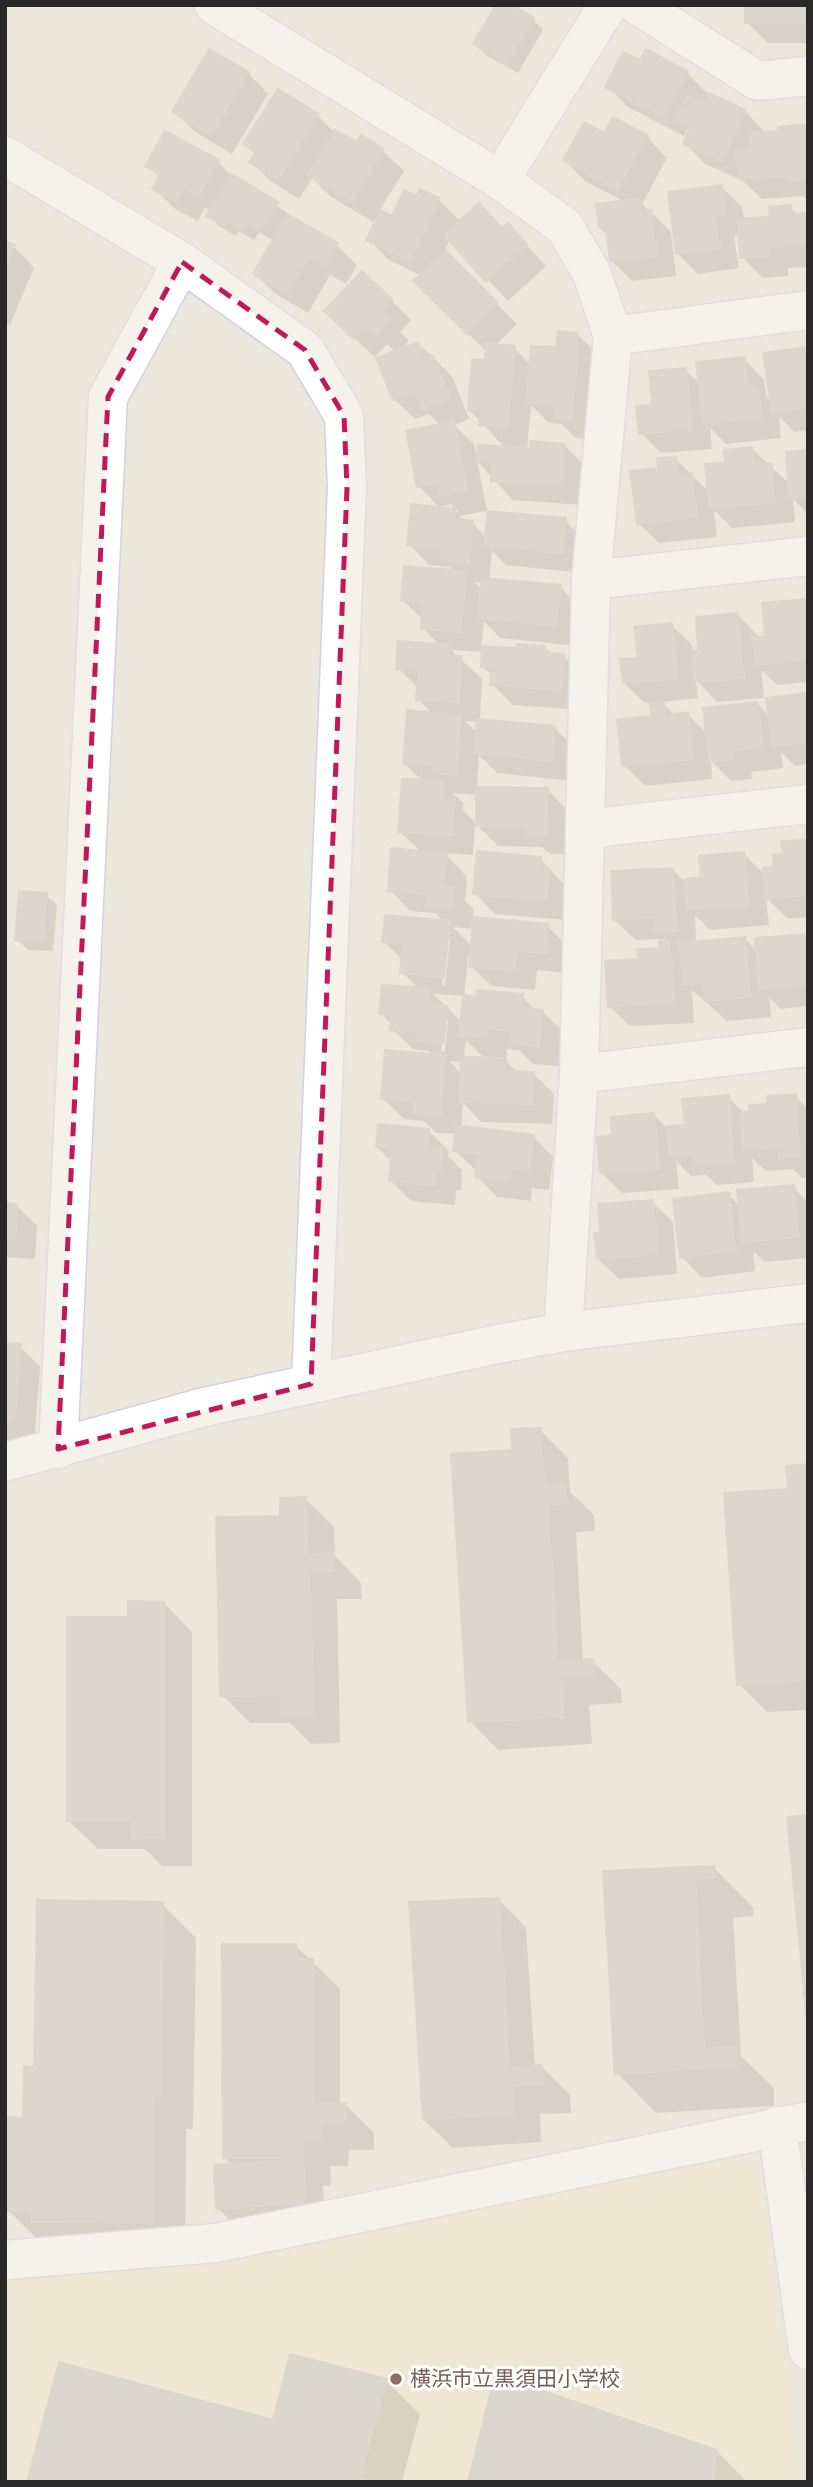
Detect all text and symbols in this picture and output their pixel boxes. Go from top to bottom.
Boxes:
place label: 横浜市立黒須田小学校 [410,2366,620,2391]
marker: 横浜市立黒須田小学校 [388,2371,404,2387]

